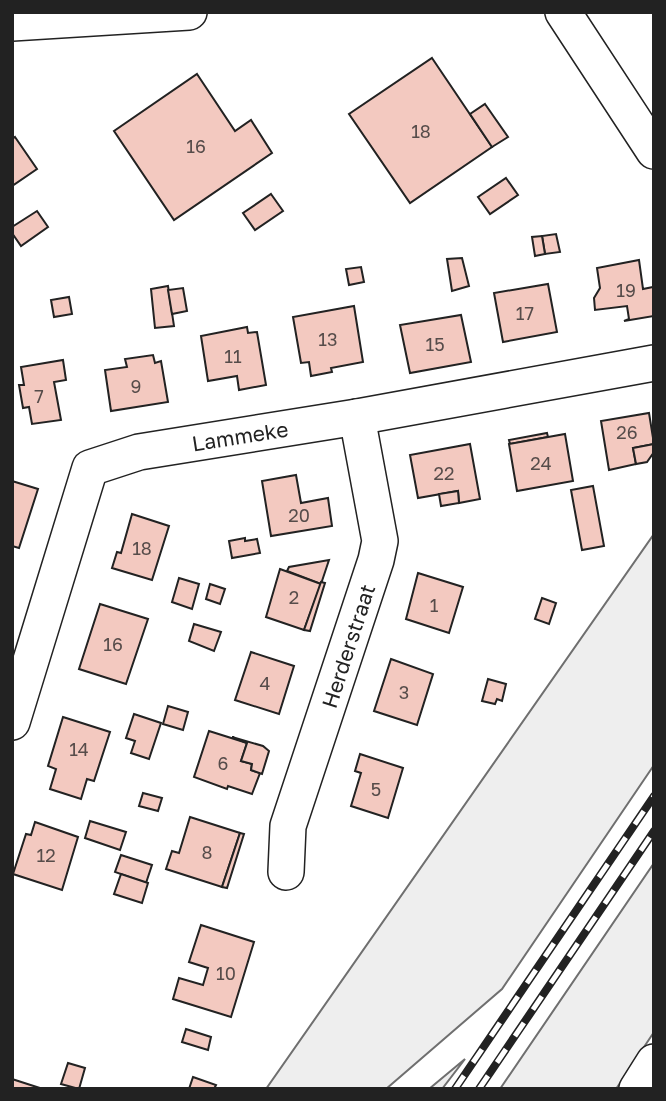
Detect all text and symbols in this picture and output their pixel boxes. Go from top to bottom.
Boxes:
house number: 18 [411,120,431,142]
house number: 16 [186,135,206,157]
house number: 19 [616,279,636,301]
house number: 17 [516,302,534,324]
house number: 13 [318,328,338,350]
house number: 15 [425,333,445,355]
house number: 11 [224,345,242,367]
house number: 9 [131,375,141,397]
house number: 7 [34,385,44,407]
street label: Lammeke [190,416,290,456]
house number: 26 [616,421,638,443]
house number: 24 [530,452,552,474]
house number: 22 [434,462,454,484]
house number: 20 [288,504,310,526]
house number: 18 [132,537,152,559]
street label: Herderstraat [316,581,380,711]
house number: 2 [289,586,299,608]
house number: 1 [430,594,439,616]
house number: 16 [103,633,123,655]
house number: 4 [260,672,271,694]
house number: 3 [399,681,409,703]
house number: 14 [69,738,89,760]
house number: 6 [218,752,228,774]
house number: 5 [371,778,381,800]
house number: 8 [202,841,212,863]
house number: 12 [36,844,56,866]
house number: 10 [216,962,236,984]

